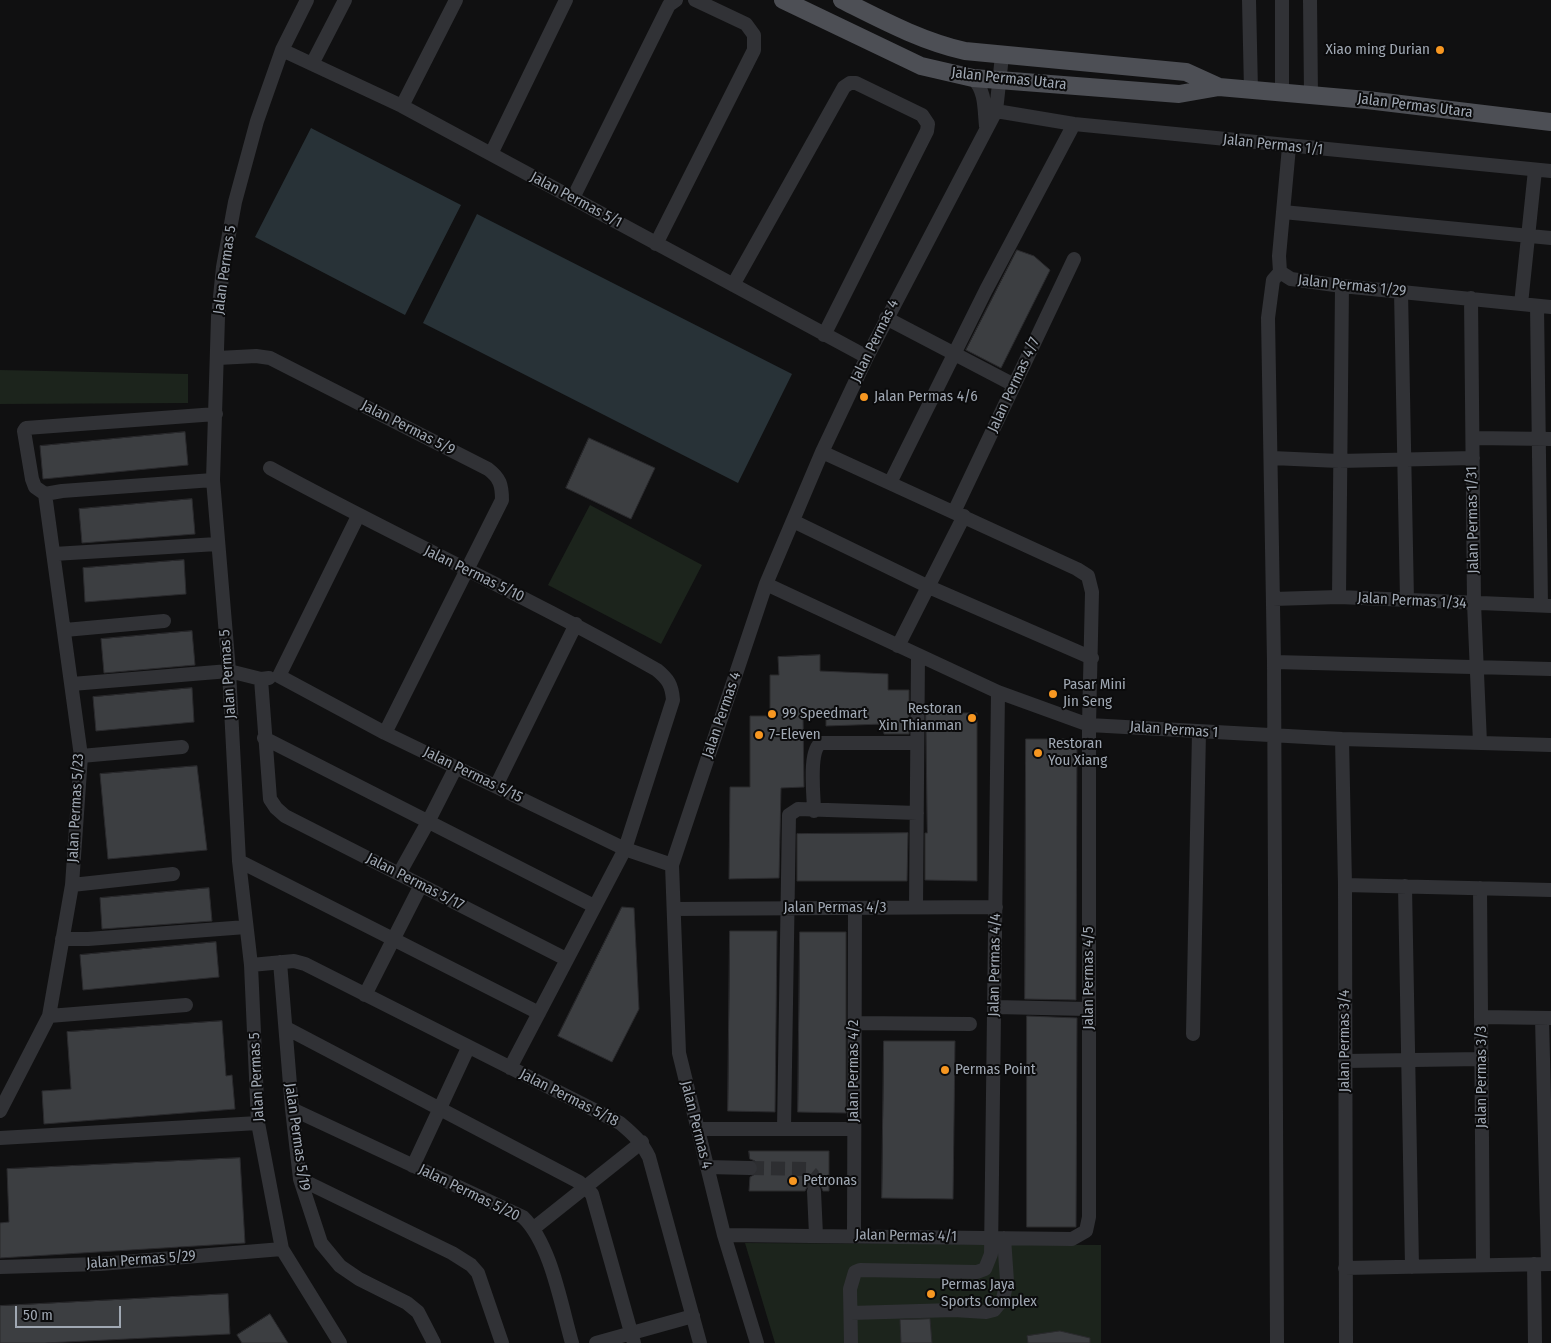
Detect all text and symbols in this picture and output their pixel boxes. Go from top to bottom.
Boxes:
place label: Xiao ming Durian [1326,41,1430,59]
marker: Xiao ming Durian [1434,44,1446,56]
street label: Jalan Permas Utara [950,64,1068,94]
street label: Jalan Permas Utara [1356,90,1474,122]
street label: Jalan Permas 1/1 [1222,131,1324,159]
street label: Jalan Permas 5/1 [527,168,625,232]
street label: Jalan Permas 5 [210,224,240,316]
street label: Jalan Permas 1/29 [1297,271,1407,301]
street label: Jalan Permas 4 [847,297,903,385]
street label: Jalan Permas 4/7 [984,335,1044,435]
place label: Jalan Permas 4/6 [874,388,978,406]
marker: Jalan Permas 4/6 [858,391,870,403]
street label: Jalan Permas 5/9 [358,397,458,459]
street label: Jalan Permas 1/31 [1463,466,1483,574]
street label: Jalan Permas 5/10 [421,542,527,606]
street label: Jalan Permas 1/34 [1357,589,1467,613]
street label: Jalan Permas 5 [216,629,240,719]
street label: Jalan Permas 4 [699,670,745,760]
place label: Pasar Mini Jin Seng [1063,676,1126,711]
marker: Pasar Mini Jin Seng [1047,688,1059,700]
place label: Restoran Xin Thianman [879,700,962,735]
place label: 99 Speedmart [782,705,867,723]
marker: 99 Speedmart [766,708,778,720]
marker: Restoran Xin Thianman [966,712,978,724]
street label: Jalan Permas 1 [1129,718,1219,742]
place label: 7-Eleven [769,726,821,744]
marker: 7-Eleven [753,729,765,741]
place label: Restoran You Xiang [1048,735,1107,770]
street label: Jalan Permas 5/15 [420,743,526,807]
marker: Restoran You Xiang [1032,747,1044,759]
street label: Jalan Permas 5/23 [64,753,88,863]
street label: Jalan Permas 5/17 [363,850,467,914]
street label: Jalan Permas 4/3 [783,899,887,917]
street label: Jalan Permas 4/4 [985,913,1005,1017]
street label: Jalan Permas 4/5 [1080,926,1098,1030]
street label: Jalan Permas 3/4 [1336,990,1354,1092]
street label: Jalan Permas 4/2 [845,1020,863,1122]
street label: Jalan Permas 3/3 [1473,1026,1491,1128]
street label: Jalan Permas 5 [246,1032,268,1122]
place label: Permas Point [955,1061,1036,1079]
marker: Permas Point [939,1064,951,1076]
street label: Jalan Permas 5/18 [516,1065,622,1131]
street label: Jalan Permas 4 [676,1079,716,1171]
street label: Jalan Permas 5/19 [281,1082,313,1192]
street label: Jalan Permas 5/20 [416,1161,522,1225]
place label: Petronas [803,1172,857,1190]
marker: Petronas [787,1175,799,1187]
street label: Jalan Permas 4/1 [855,1226,957,1246]
street label: Jalan Permas 5/29 [86,1247,196,1273]
place label: Permas Jaya Sports Complex [941,1276,1037,1311]
marker: Permas Jaya Sports Complex [925,1288,937,1300]
scale bar [18,1296,124,1328]
text: 50 m [23,1306,53,1324]

